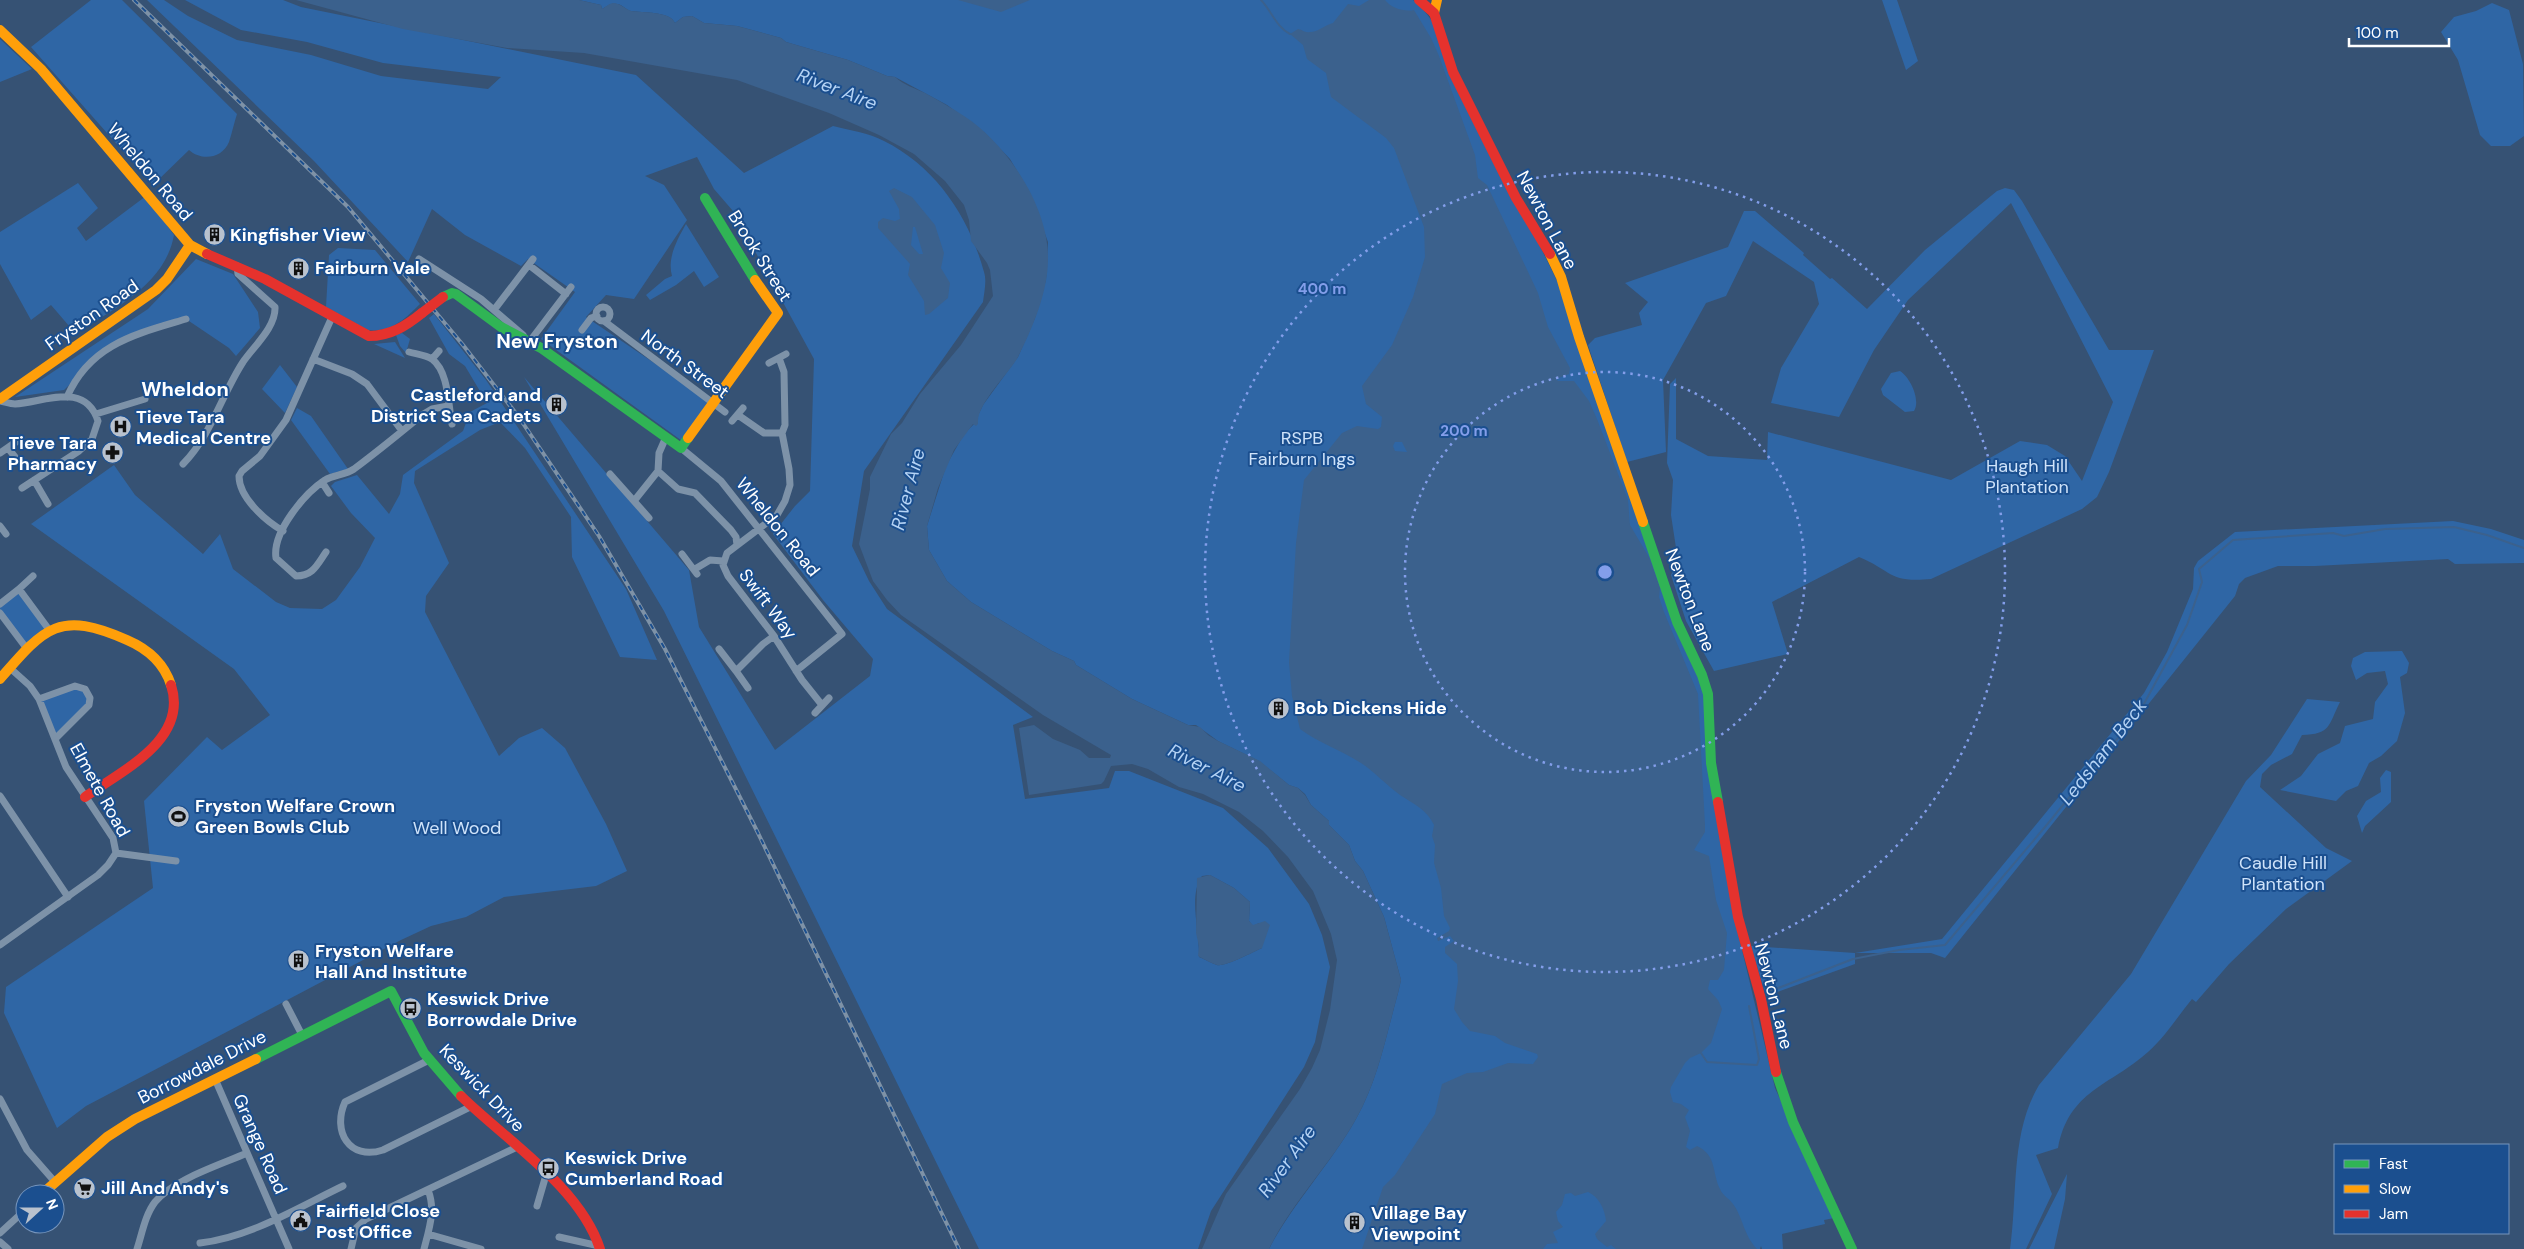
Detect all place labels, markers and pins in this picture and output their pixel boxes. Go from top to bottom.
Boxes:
building icon: Kingfisher View [202,223,226,247]
place label: Kingfisher View [230,223,366,247]
building icon: Fairburn Vale [287,256,311,280]
place label: Fairburn Vale [315,256,431,280]
place label: Castleford and District Sea Cadets [371,383,541,428]
building icon: Castleford and District Sea Cadets [545,393,569,417]
place label: Tieve Tara Medical Centre [136,405,271,450]
hospital icon: Tieve Tara Medical Centre [108,415,132,439]
place label: Tieve Tara Pharmacy [8,431,97,476]
pharmacy icon: Tieve Tara Pharmacy [101,441,125,465]
centre of rings [1596,563,1614,581]
building icon: Bob Dickens Hide [1266,696,1290,720]
place label: Bob Dickens Hide [1294,696,1447,720]
place label: Fryston Welfare Crown Green Bowls Club [195,794,395,839]
sports icon: Fryston Welfare Crown Green Bowls Club [167,804,191,828]
place label: Fryston Welfare Hall And Institute [315,939,468,984]
building icon: Fryston Welfare Hall And Institute [287,949,311,973]
place label: Keswick Drive Borrowdale Drive [427,987,577,1032]
bus stop icon: Keswick Drive Borrowdale Drive [399,997,423,1021]
place label: Keswick Drive Cumberland Road [565,1146,723,1191]
bus stop icon: Keswick Drive Cumberland Road [537,1156,561,1180]
supermarket icon: Jill And Andy's [73,1176,97,1200]
place label: Jill And Andy's [101,1176,229,1200]
place label: Fairfield Close Post Office [316,1199,440,1244]
place label: Village Bay Viewpoint [1371,1201,1467,1246]
public building icon: Fairfield Close Post Office [288,1209,312,1233]
building icon: Village Bay Viewpoint [1343,1211,1367,1235]

